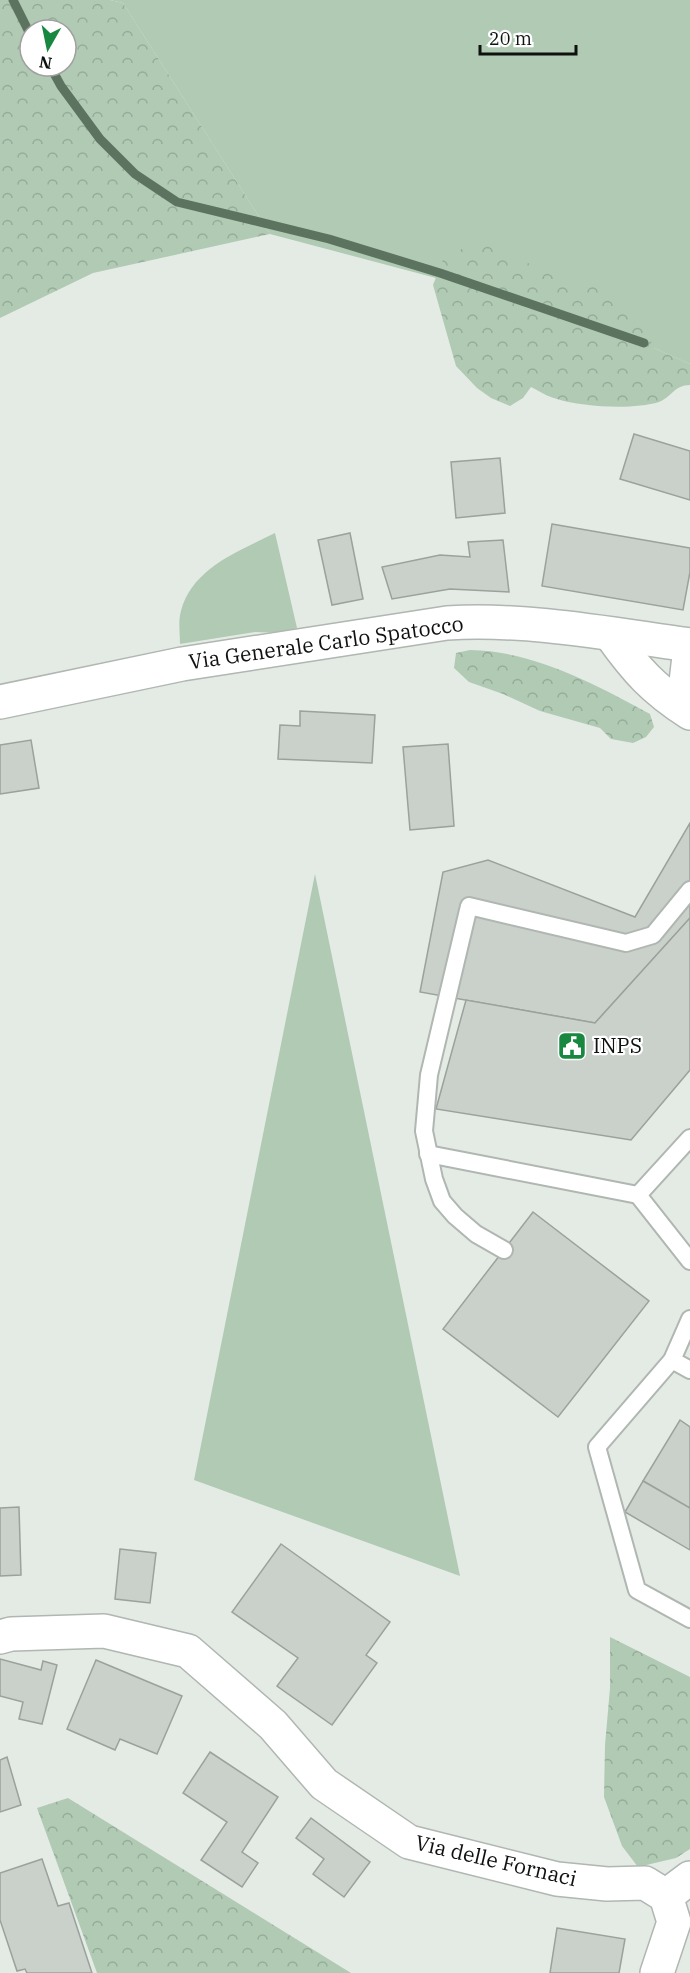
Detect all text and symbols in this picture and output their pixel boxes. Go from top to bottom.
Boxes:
north arrow [18,18,78,78]
scale bar [480,18,576,56]
text: 20 m [489,27,532,50]
text: N [38,52,53,74]
street label: Via Generale Carlo Spatocco [187,609,465,675]
public building icon: INPS [556,1030,588,1062]
place label: INPS [593,1031,642,1059]
street label: Via delle Fornaci [413,1828,580,1892]

